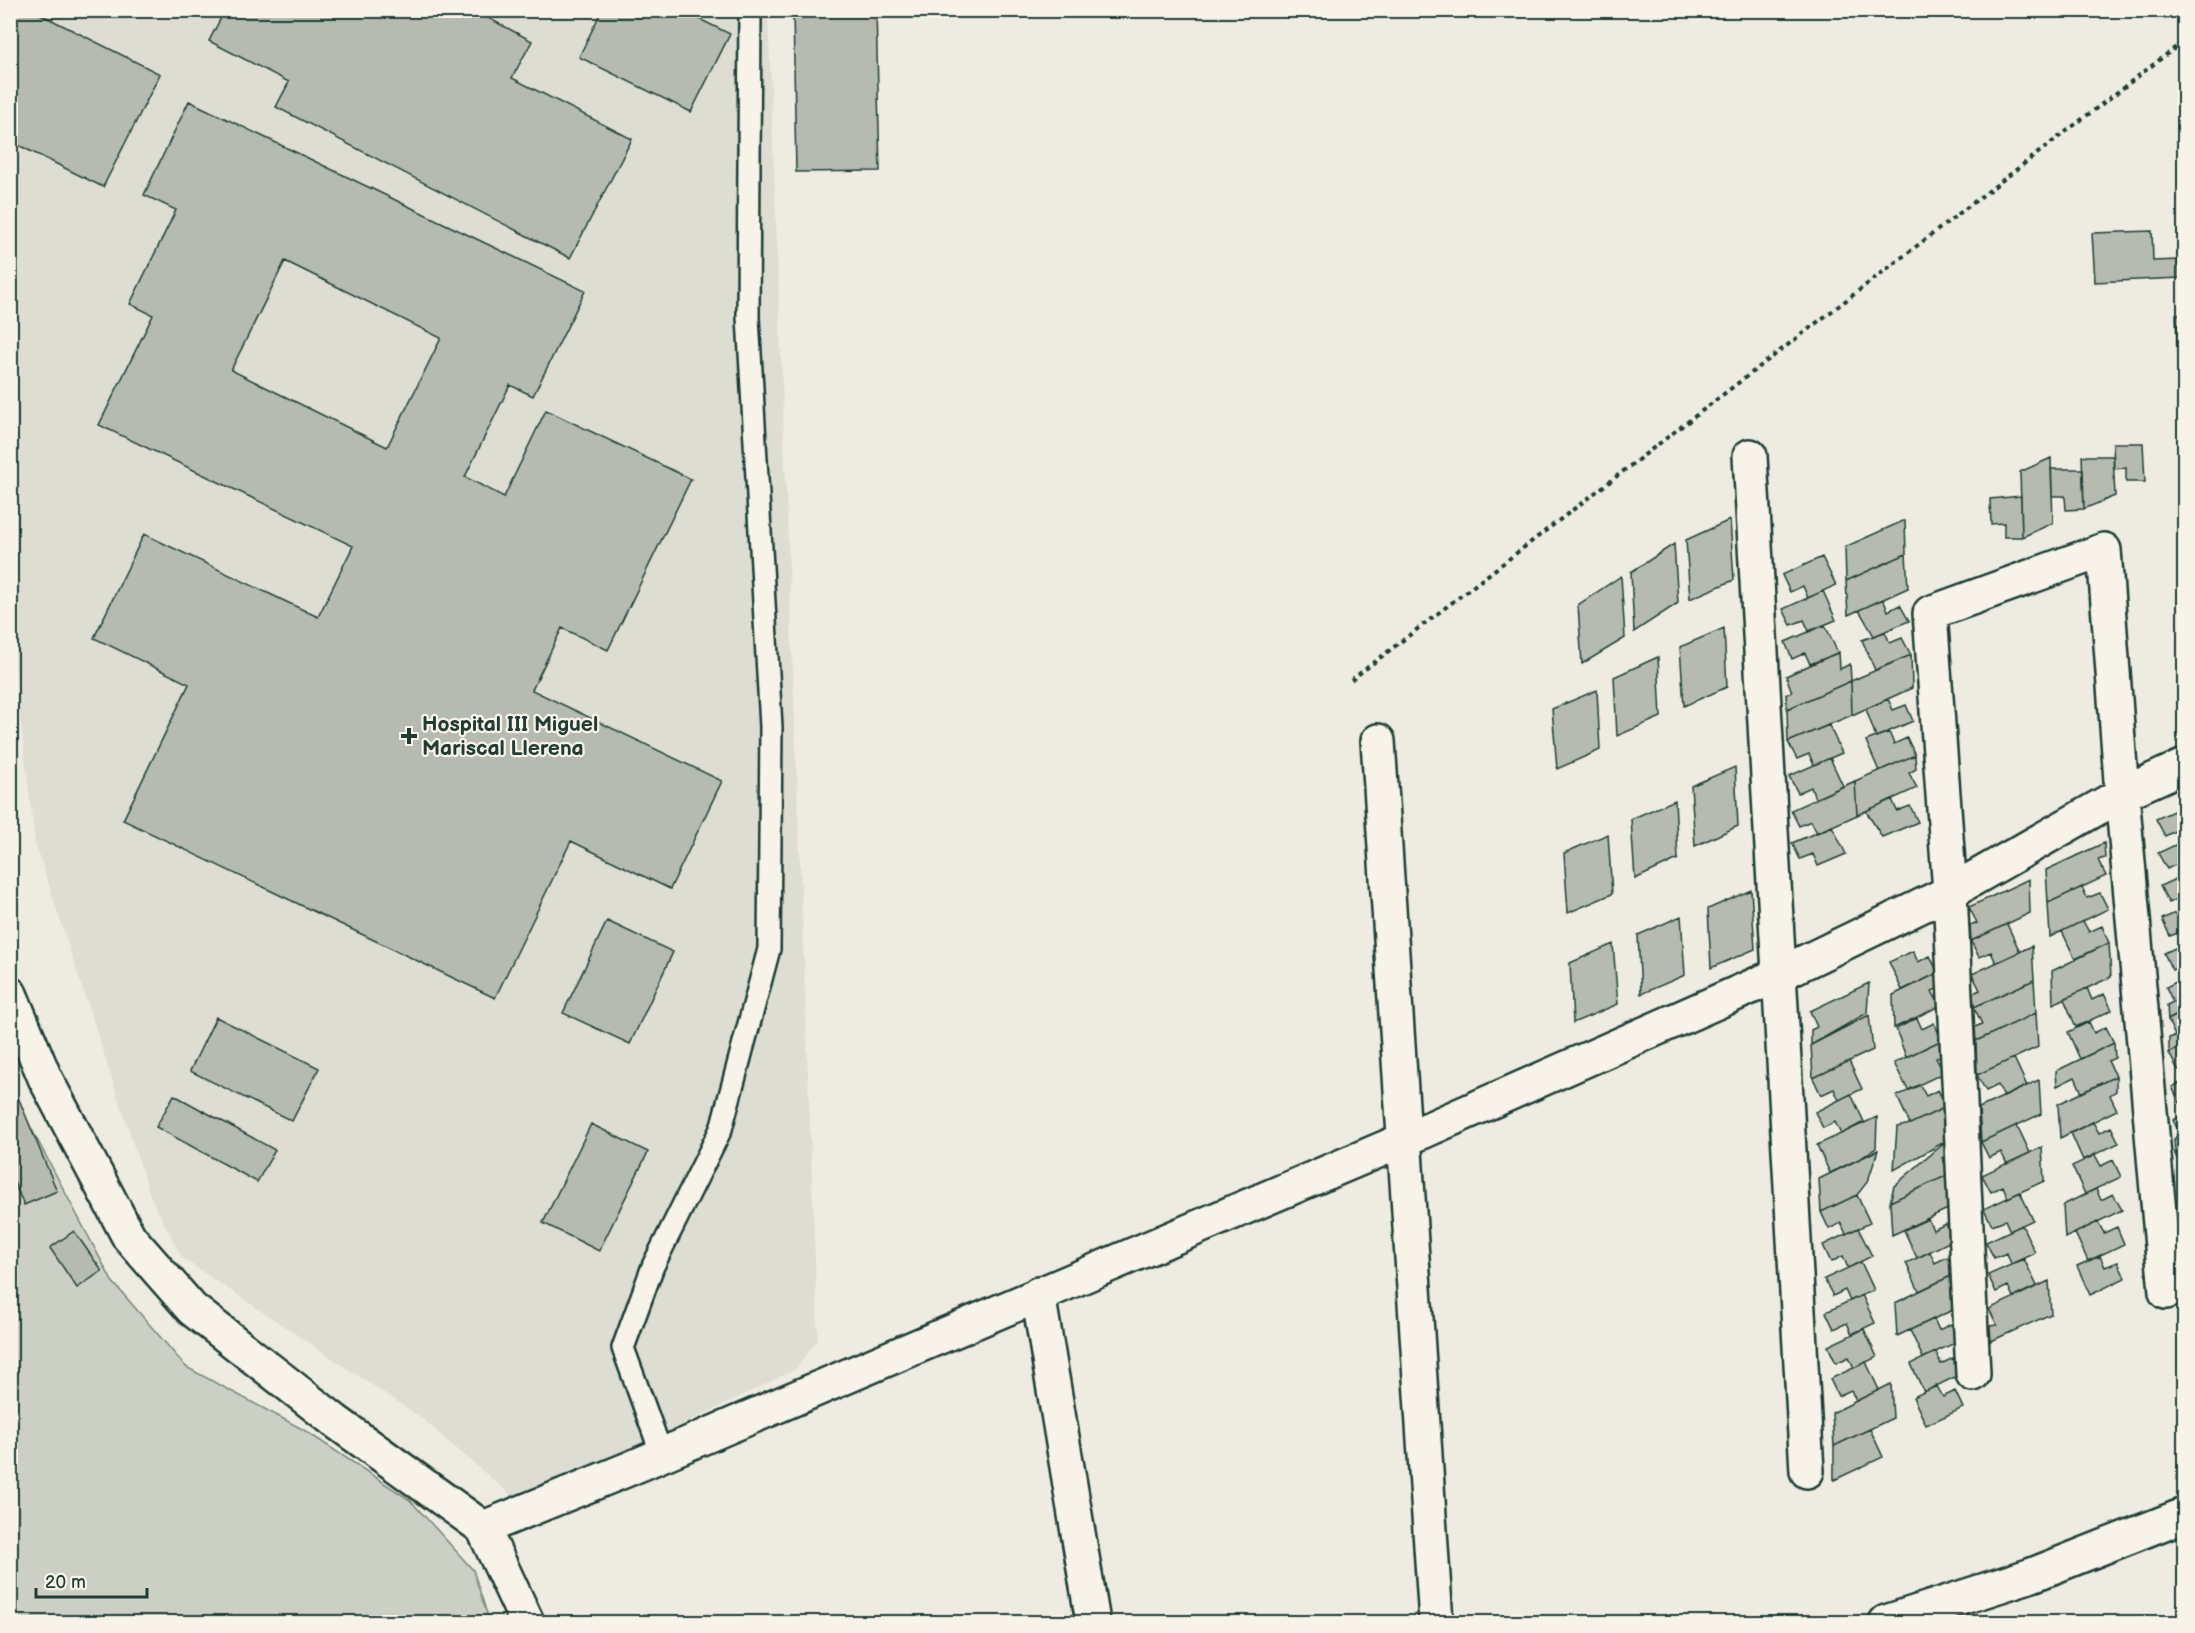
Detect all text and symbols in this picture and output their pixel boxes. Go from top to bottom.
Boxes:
place label: Hospital III Miguel Mariscal Llerena [422,712,598,761]
marker: Hospital III Miguel Mariscal Llerena [400,727,418,745]
scale bar [36,1561,147,1599]
text: 20 m [45,1572,86,1593]

